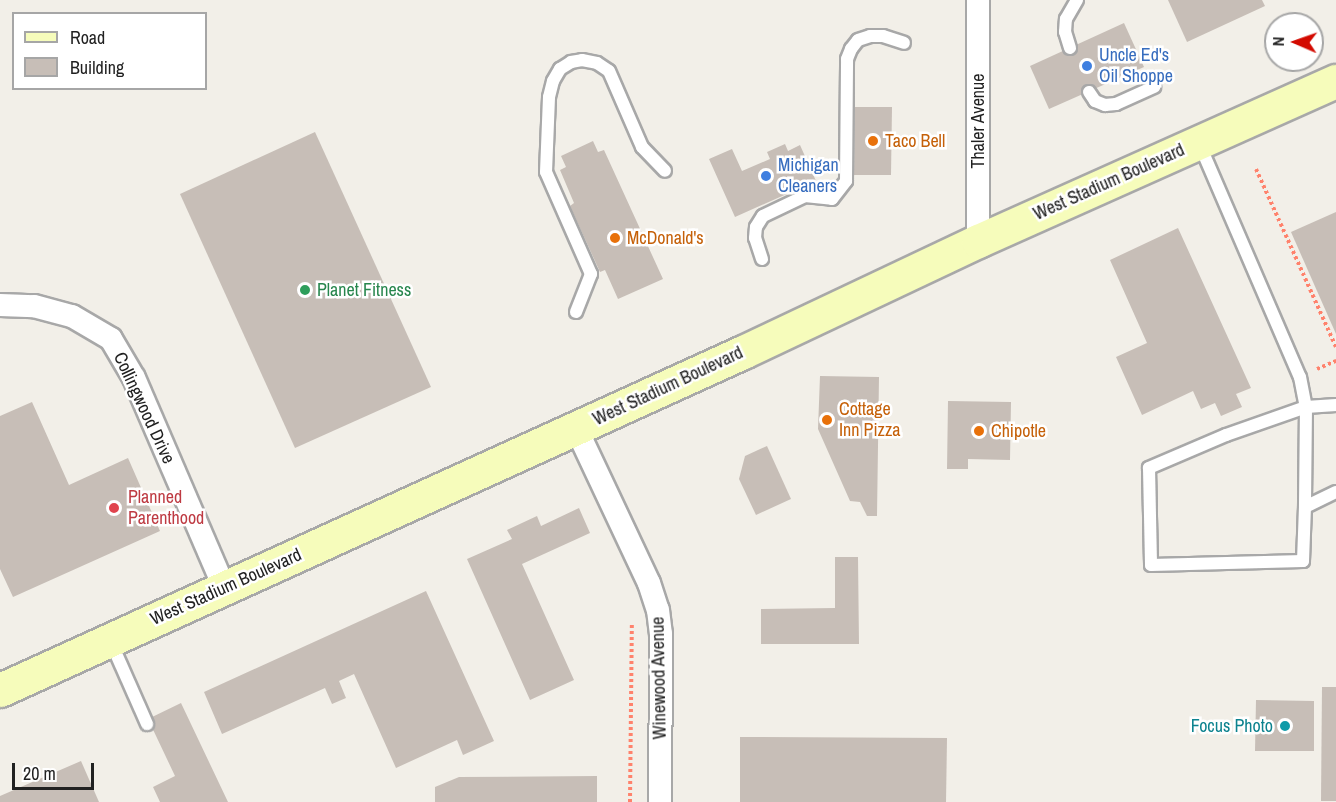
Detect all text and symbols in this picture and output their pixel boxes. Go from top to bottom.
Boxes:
legend [12,12,207,90]
north arrow [1264,12,1324,72]
text: Road [70,25,105,50]
text: N [1267,36,1289,47]
place label: Uncle Ed's Oil Shoppe [1099,45,1173,88]
text: Building [70,55,124,80]
marker: Uncle Ed's Oil Shoppe [1080,59,1094,73]
street label: Thaler Avenue [967,73,989,169]
place label: Taco Bell [885,130,945,152]
marker: Taco Bell [866,134,880,148]
street label: West Stadium Boulevard [1030,139,1188,225]
place label: Michigan Cleaners [778,155,839,198]
marker: Michigan Cleaners [759,169,773,183]
place label: McDonald's [627,227,704,249]
marker: McDonald's [608,231,622,245]
place label: Planet Fitness [317,279,411,301]
marker: Planet Fitness [298,283,312,297]
street label: West Stadium Boulevard [590,342,746,430]
street label: Collingwood Drive [109,349,179,467]
place label: Cottage Inn Pizza [839,399,901,442]
marker: Cottage Inn Pizza [820,413,834,427]
place label: Chipotle [991,420,1046,442]
marker: Chipotle [972,424,986,438]
place label: Planned Parenthood [128,487,204,530]
marker: Planned Parenthood [105,499,123,517]
street label: West Stadium Boulevard [147,544,305,630]
street label: Winewood Avenue [647,616,671,740]
place label: Focus Photo [1191,715,1273,737]
marker: Focus Photo [1278,719,1292,733]
scale bar [15,751,98,789]
text: 20 m [23,761,56,786]

